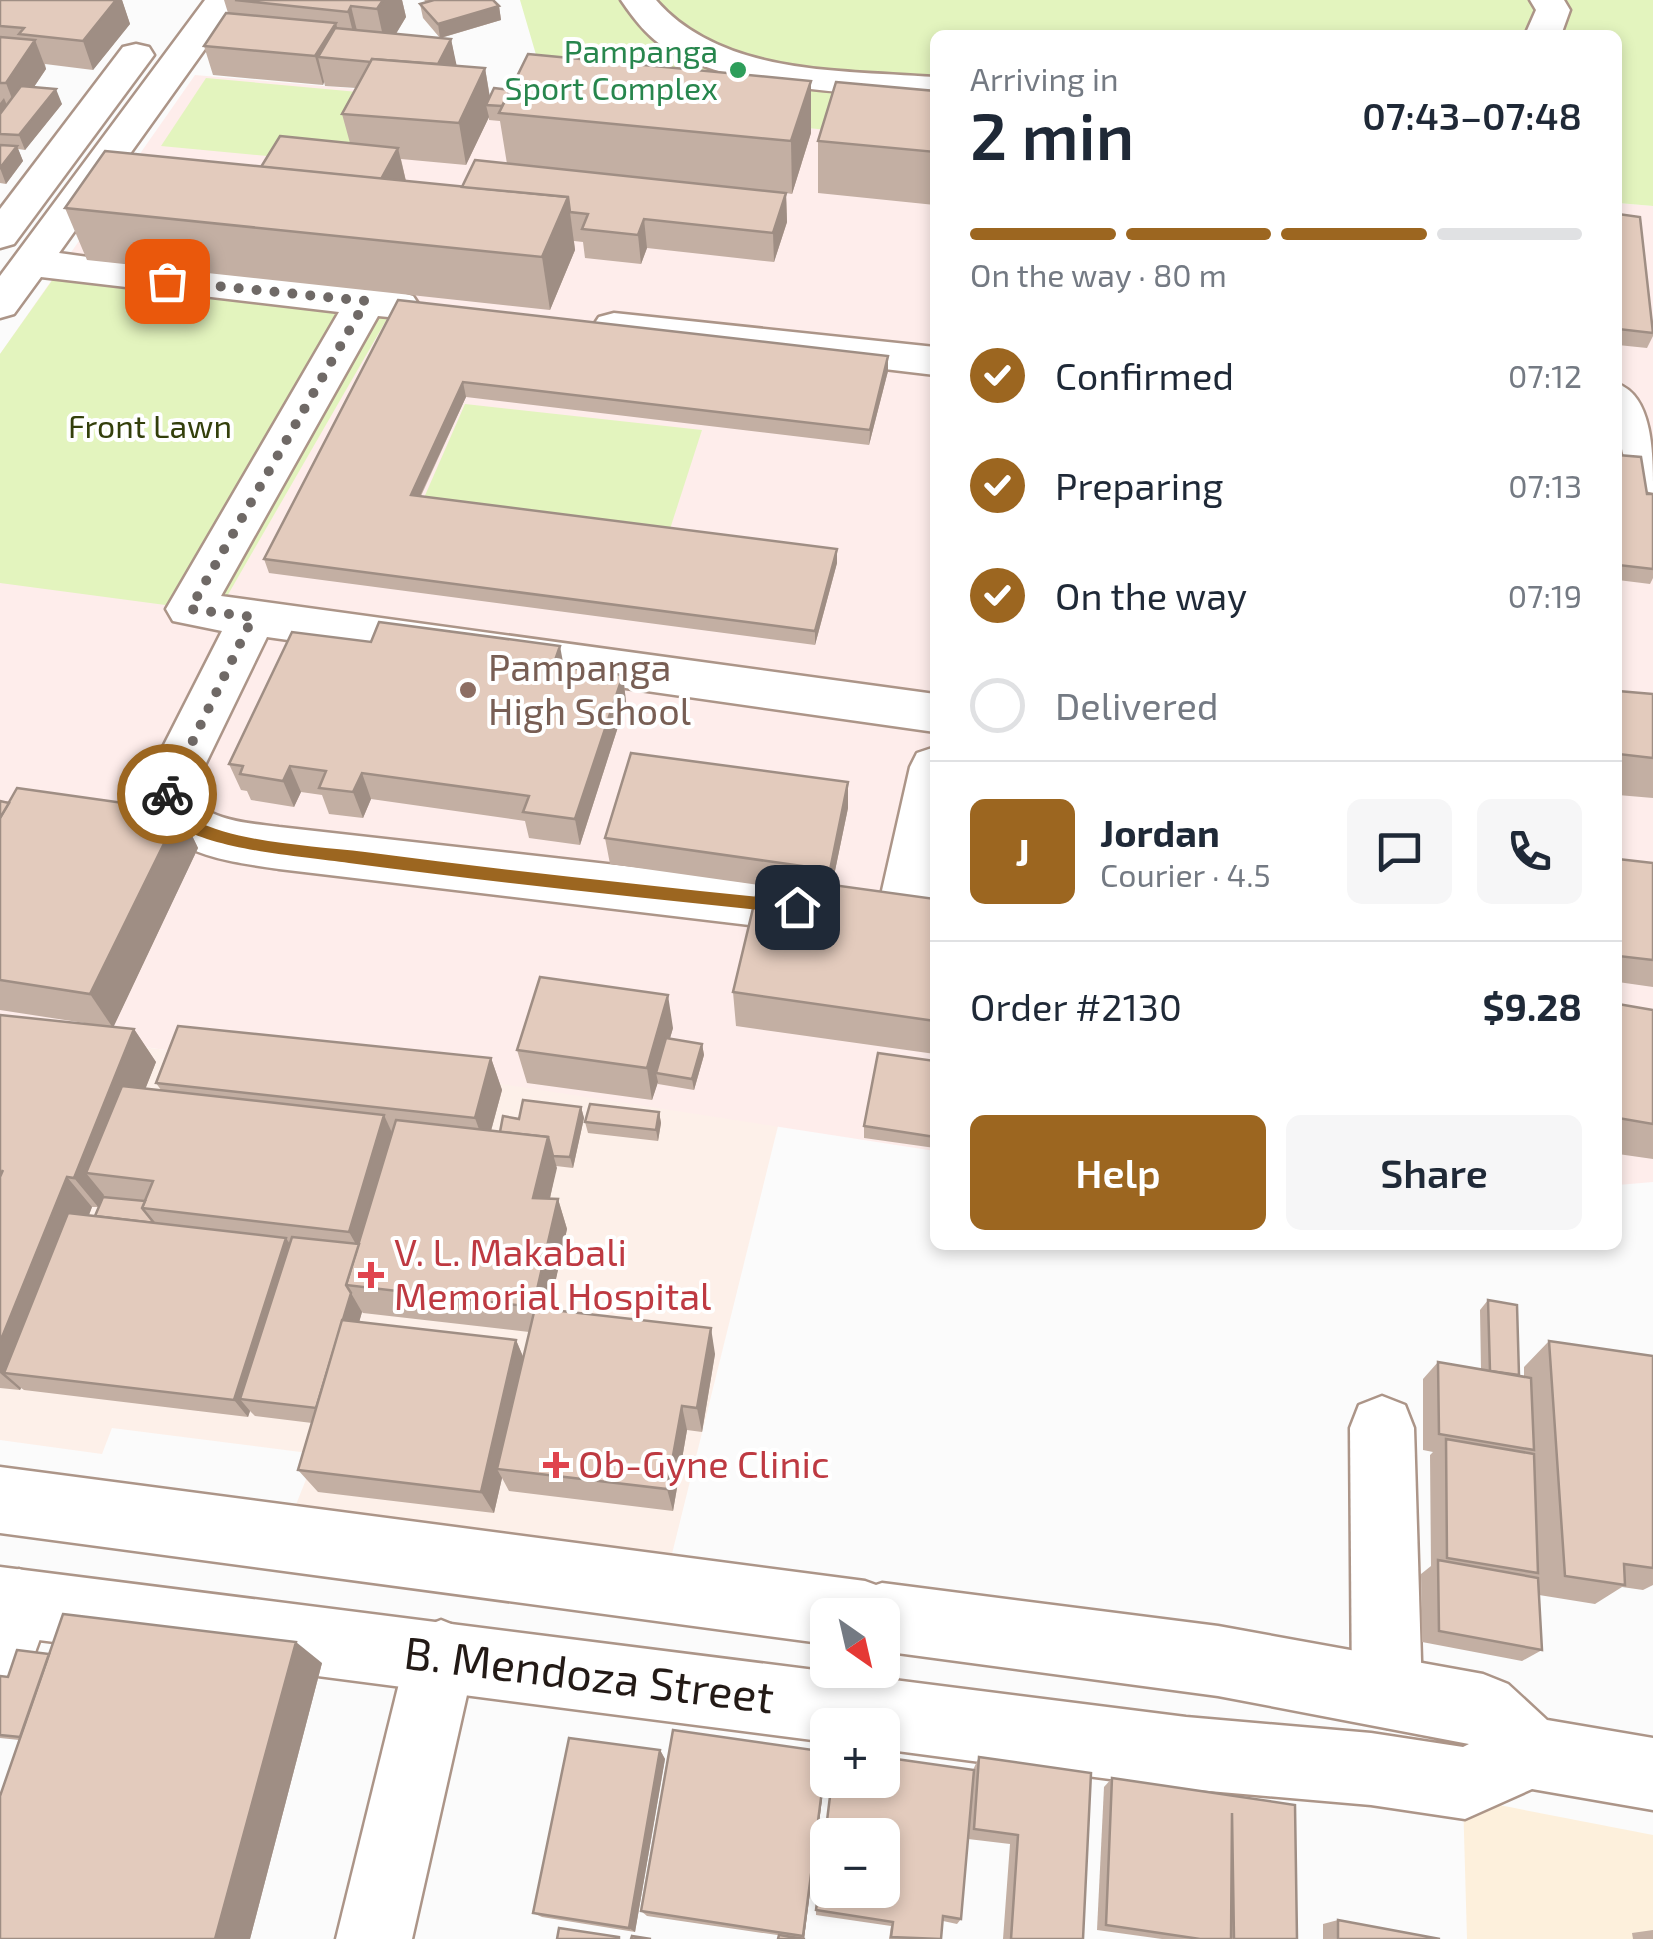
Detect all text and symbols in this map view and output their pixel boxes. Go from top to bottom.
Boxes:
place label: Pampanga Sport Complex [505,31,718,106]
marker: Pampanga Sport Complex [727,59,749,81]
text: Arriving in [970,59,1119,97]
text: 07:43–07:48 [1362,92,1582,138]
text: 2 min [970,95,1134,173]
pin [125,239,210,324]
icon: bag [140,254,195,309]
text: On the way · 80 m [970,255,1227,293]
icon: check [970,348,1025,403]
text: Confirmed [1055,352,1234,398]
text: 07:12 [1508,356,1582,394]
park label: Front Lawn [68,406,232,444]
icon: check [970,458,1025,513]
text: Preparing [1055,462,1223,508]
text: 07:13 [1508,466,1582,504]
icon: check [970,568,1025,623]
text: On the way [1055,572,1247,618]
text: 07:19 [1508,576,1582,614]
place label: Pampanga High School [488,643,691,733]
marker: Pampanga High School [457,679,479,701]
text: Delivered [1055,682,1219,728]
courier [117,744,217,844]
icon: bike [140,767,195,822]
button: chat [1347,799,1452,904]
button: phone [1477,799,1582,904]
text: Jordan [1100,809,1220,855]
text: J [1015,828,1030,874]
text: Courier · 4.5 [1100,855,1271,893]
pin [755,865,840,950]
icon: home [770,880,825,935]
text: Order #2130 [970,983,1182,1029]
text: $9.28 [1483,983,1582,1029]
button: Help [970,1115,1266,1230]
button: Share [1286,1115,1582,1230]
place label: V. L. Makabali Memorial Hospital [394,1228,711,1318]
marker: V. L. Makabali Memorial Hospital [358,1262,384,1288]
place label: Ob-Gyne Clinic [578,1440,830,1486]
marker: Ob-Gyne Clinic [543,1452,569,1478]
north arrow [810,1598,900,1688]
map controls [810,1598,900,1908]
street label: B. Mendoza Street [401,1624,777,1722]
button: + [810,1708,900,1798]
button: − [810,1818,900,1908]

